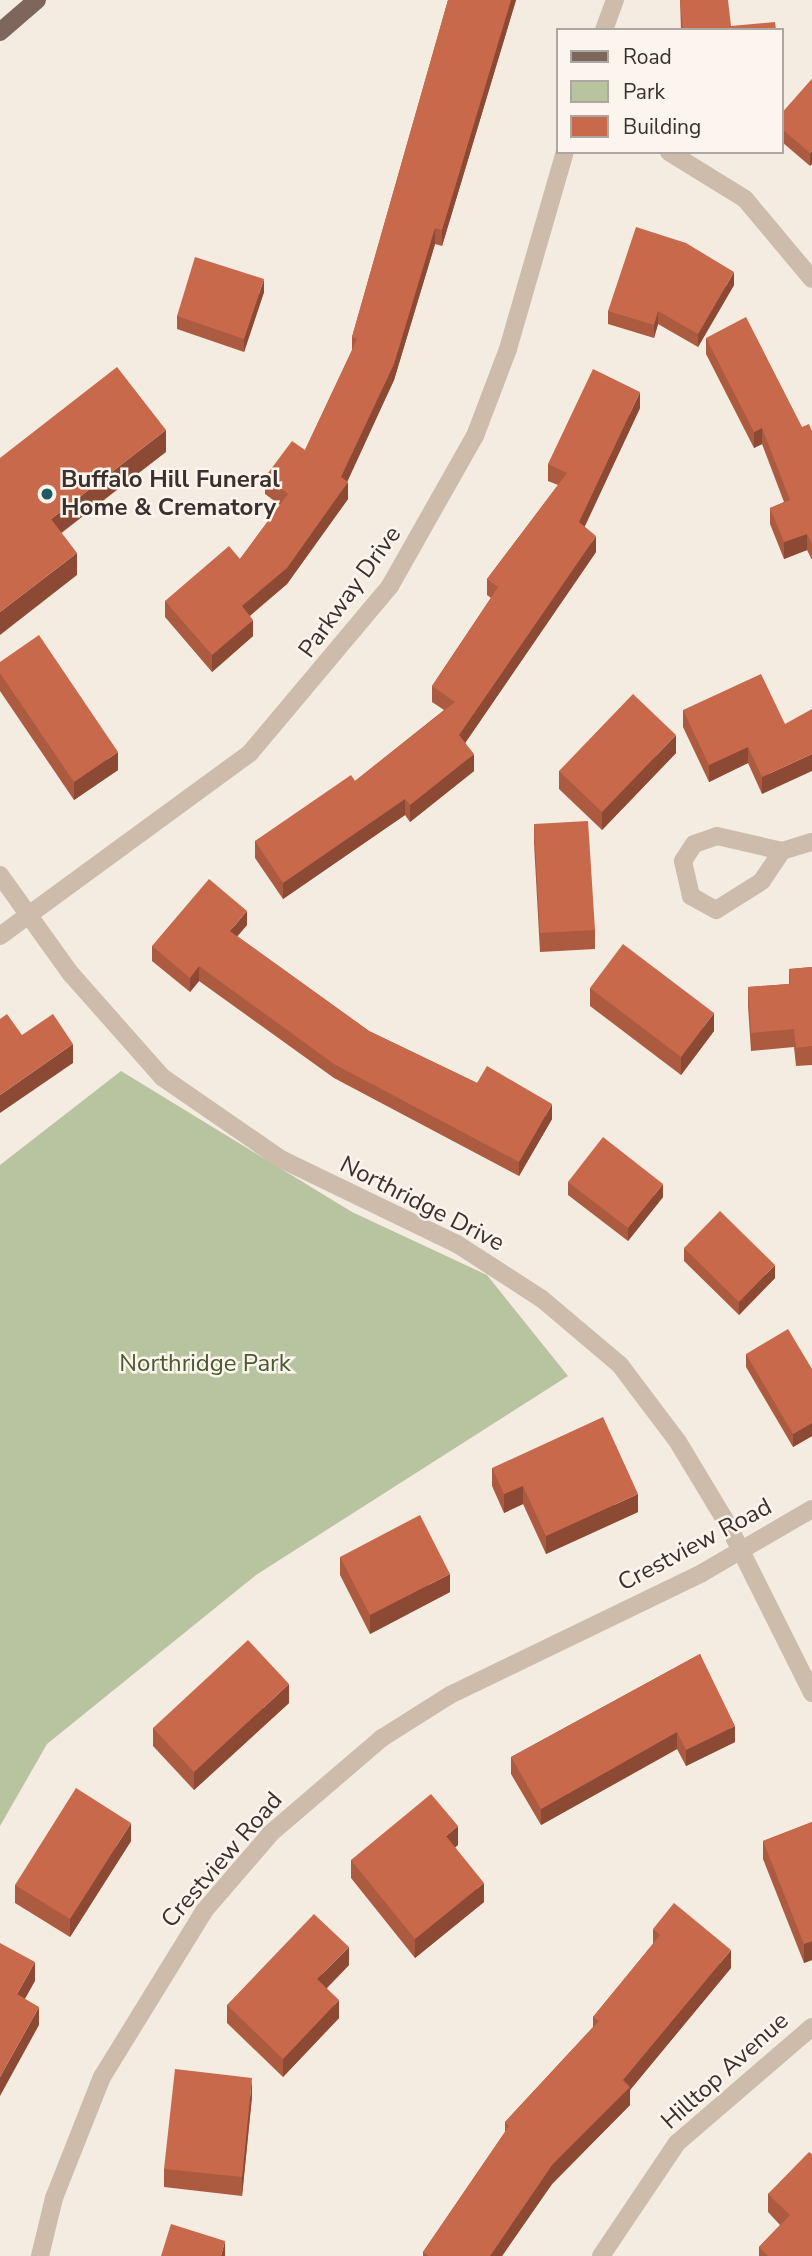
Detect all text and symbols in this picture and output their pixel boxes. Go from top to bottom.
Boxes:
legend [556,28,784,154]
text: Road [623,43,672,71]
text: Park [623,78,665,106]
text: Building [623,113,701,141]
place label: Buffalo Hill Funeral Home & Crematory [61,466,280,522]
marker: Buffalo Hill Funeral Home & Crematory [39,486,55,502]
street label: Parkway Drive [293,521,407,663]
street label: Northridge Drive [335,1150,509,1258]
park label: Northridge Park [119,1350,291,1378]
street label: Crestview Road [613,1492,777,1598]
street label: Crestview Road [155,1786,289,1934]
street label: Hilltop Avenue [655,2006,795,2136]

